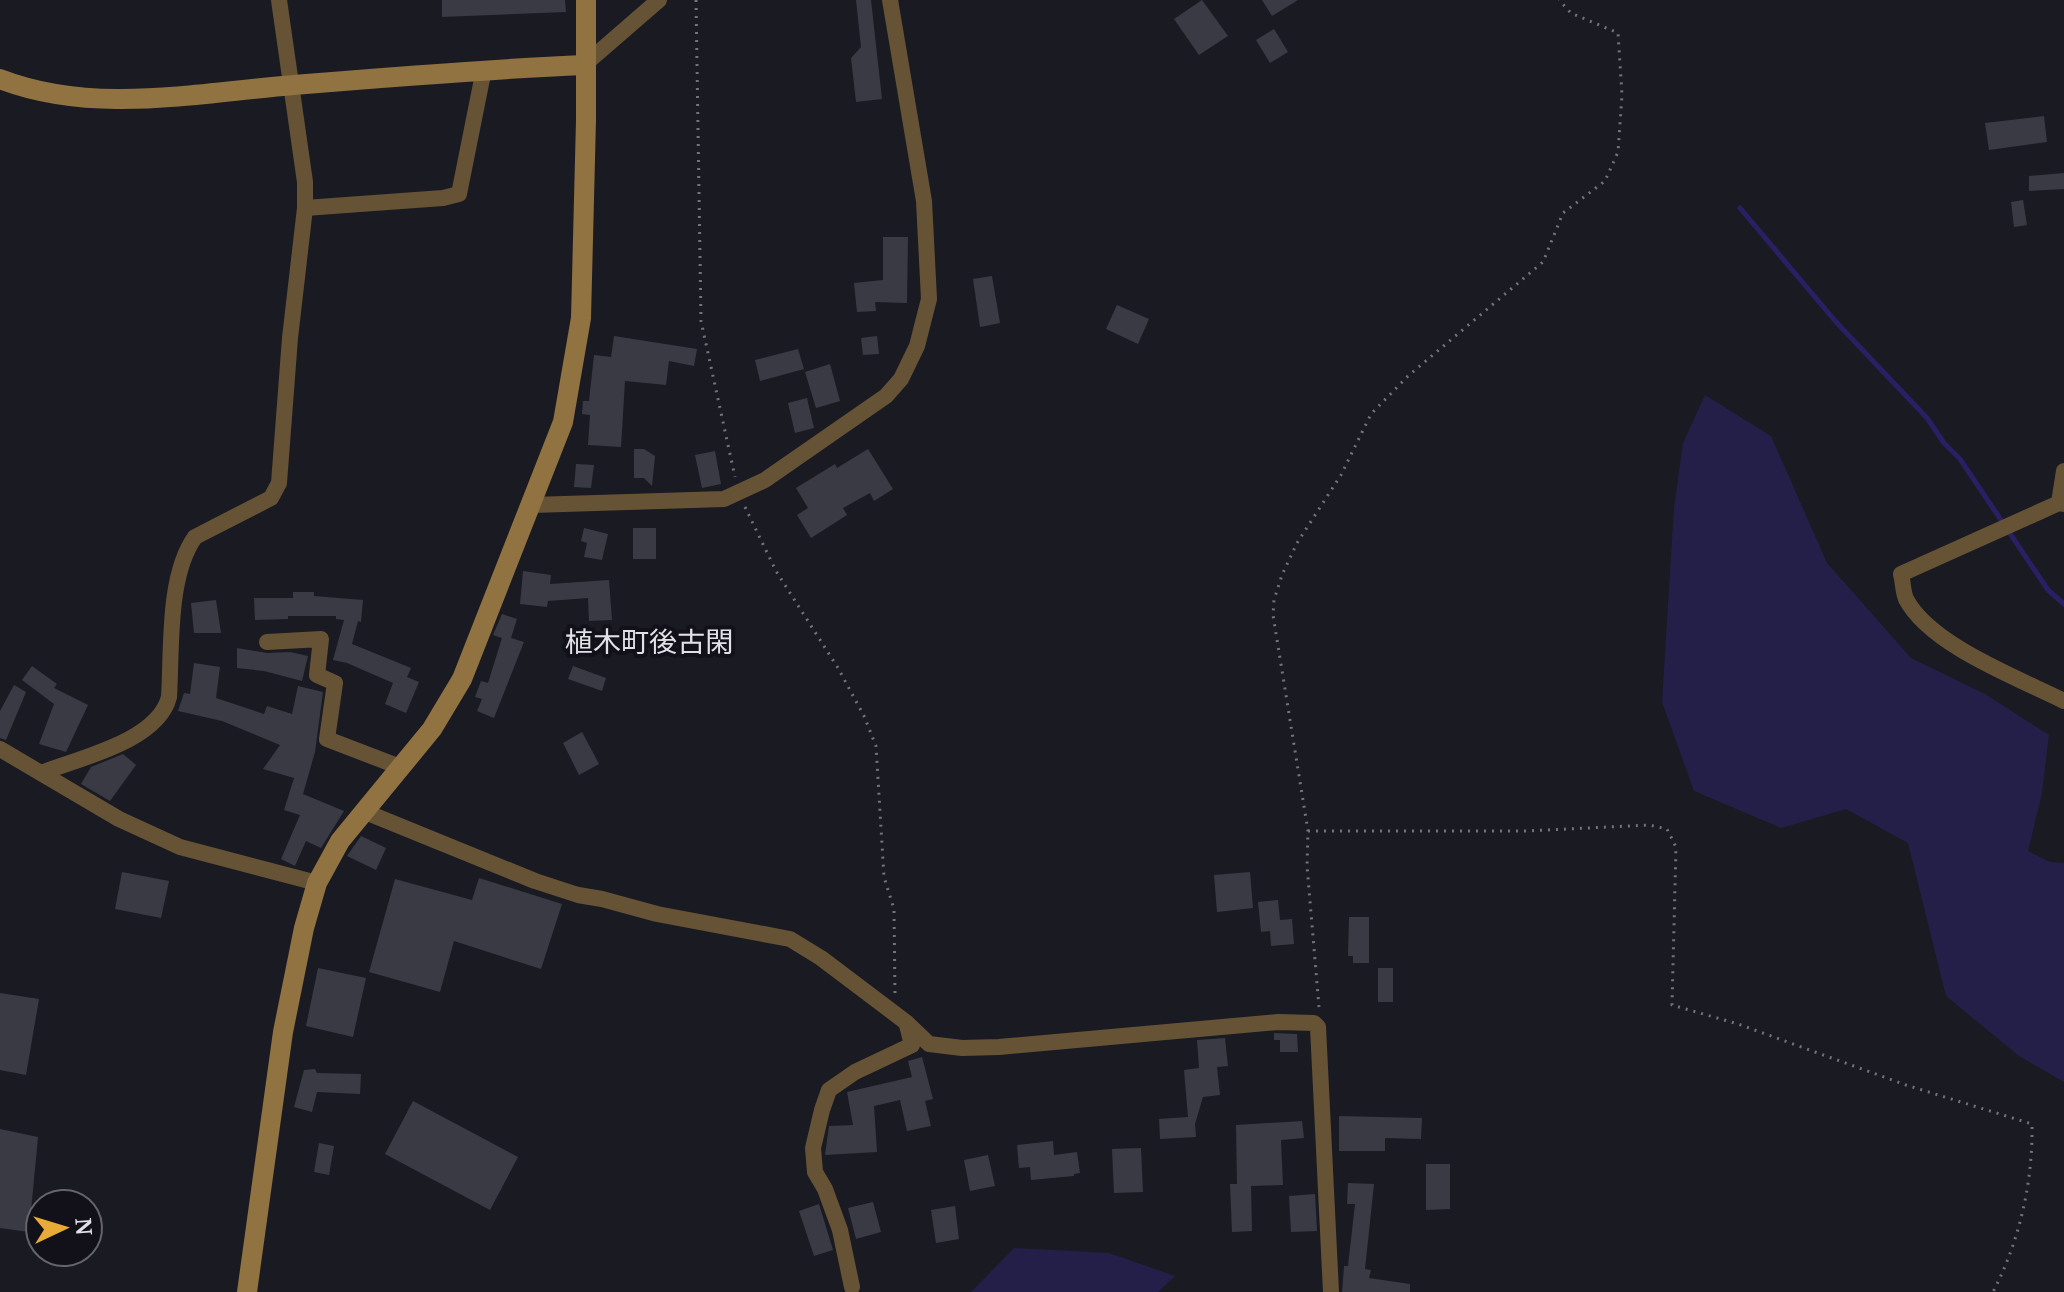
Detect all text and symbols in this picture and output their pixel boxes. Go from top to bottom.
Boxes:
district label: 植木町後古閑 [565,622,733,660]
north arrow [24,1188,104,1268]
text: N [69,1217,101,1236]

